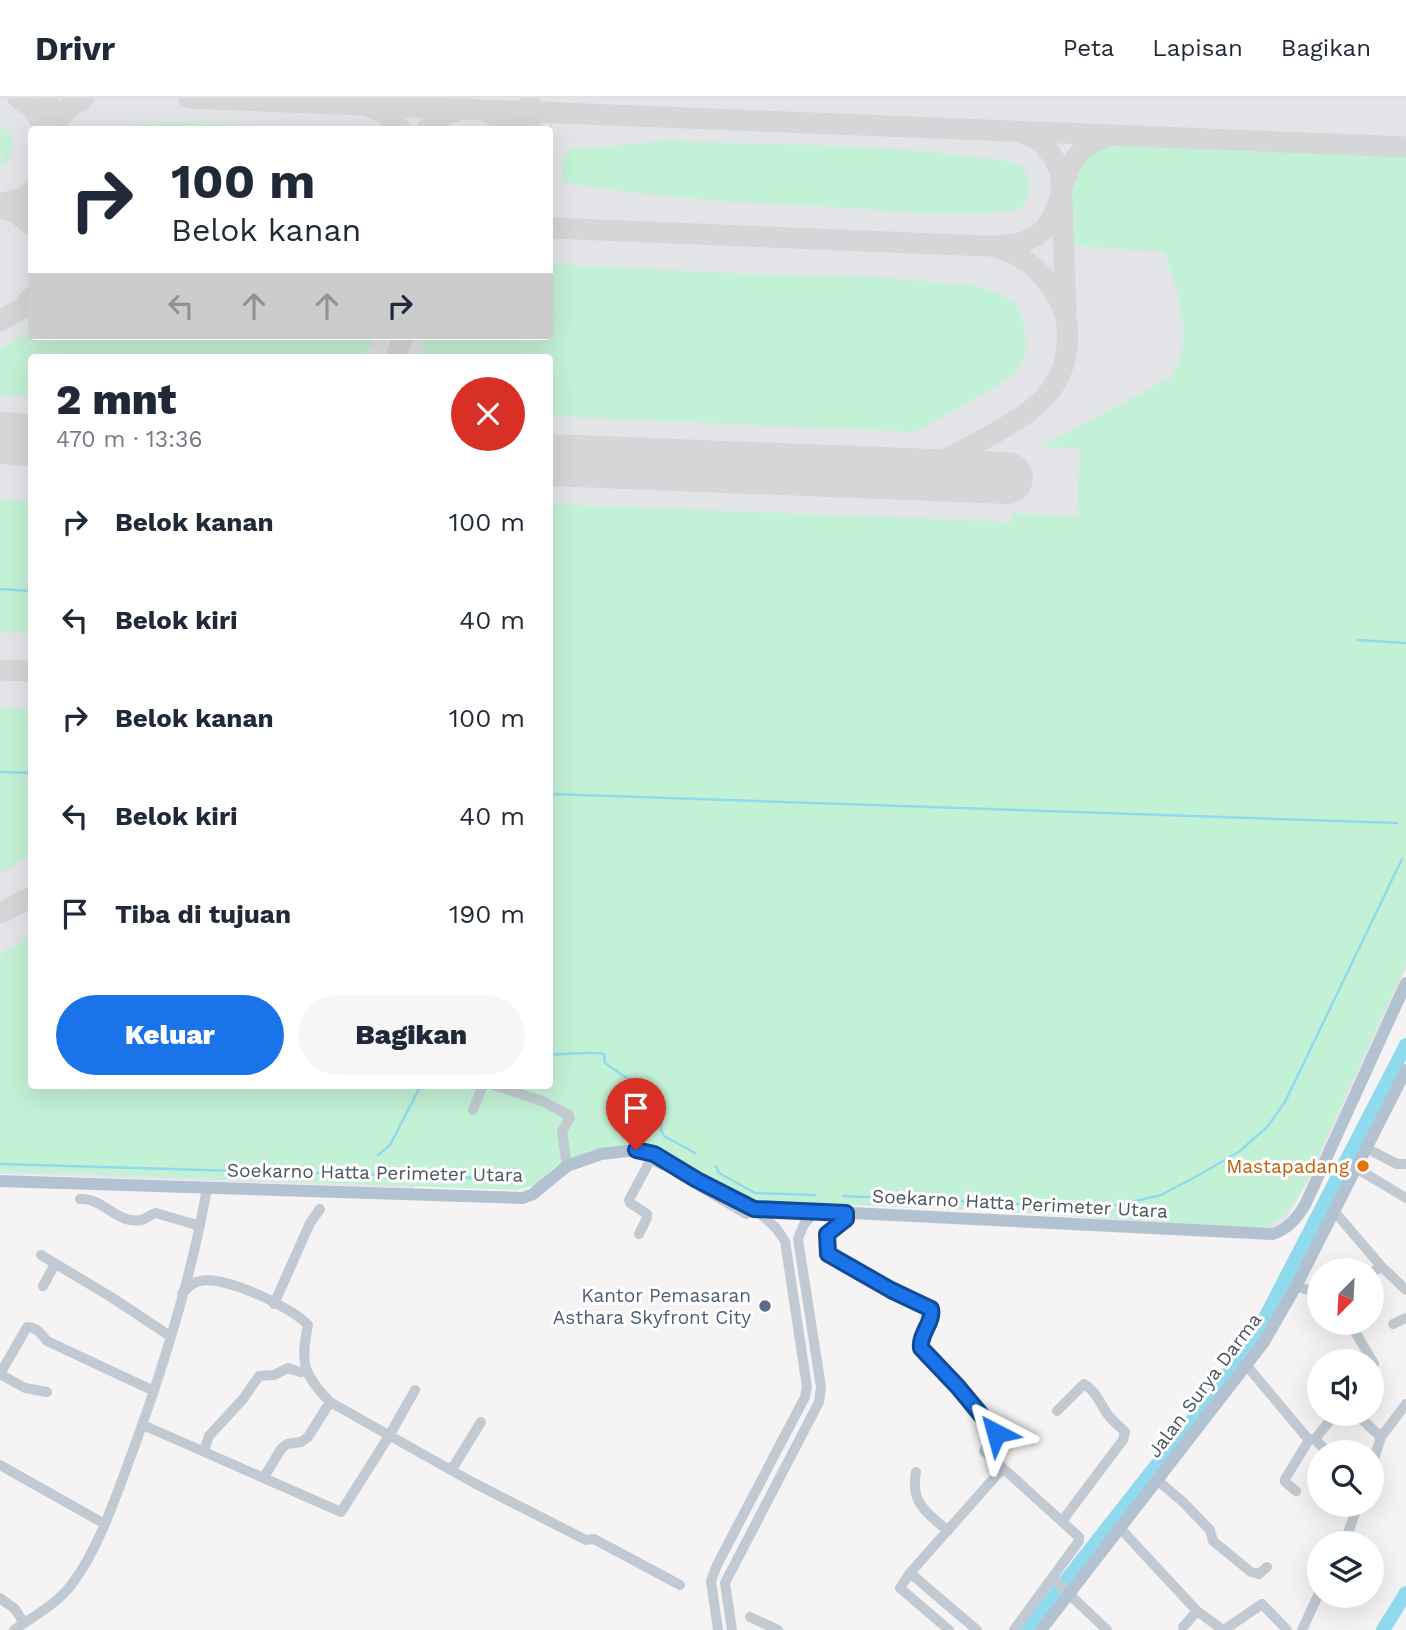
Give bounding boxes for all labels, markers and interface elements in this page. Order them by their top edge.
text: Drivr [35,29,115,68]
text: Peta [1063,34,1114,62]
text: Lapisan [1152,34,1243,62]
text: Bagikan [1281,34,1371,62]
text: 100 m [171,152,315,210]
icon: right [56,154,147,245]
text: Belok kanan [171,211,361,249]
icon: left [162,287,200,325]
icon: ahead [235,287,273,325]
icon: ahead [308,287,346,325]
icon: right [381,287,419,325]
text: 2 mnt [56,375,176,424]
button: close [451,377,525,451]
text: 470 m · 13:36 [56,426,202,453]
icon: right [56,503,94,541]
text: Belok kanan [115,507,274,537]
text: 100 m [449,507,525,537]
icon: left [56,601,94,639]
text: Belok kiri [115,605,238,635]
text: 40 m [459,605,525,635]
icon: right [56,699,94,737]
text: Belok kanan [115,703,274,733]
text: 100 m [449,703,525,733]
icon: left [56,797,94,835]
text: Belok kiri [115,801,238,831]
text: 40 m [459,801,525,831]
icon: arrive [56,895,94,933]
text: Tiba di tujuan [115,899,291,929]
text: 190 m [449,899,525,929]
button: Keluar [56,995,284,1075]
button: Bagikan [298,995,525,1075]
pin [606,1078,666,1150]
icon: arrive [617,1089,655,1127]
place label: Mastapadang [1226,1155,1350,1178]
street label: Soekarno Hatta Perimeter Utara [227,1158,523,1187]
marker: Mastapadang [1355,1158,1371,1174]
street label: Soekarno Hatta Perimeter Utara [872,1184,1169,1223]
north arrow [1307,1258,1384,1335]
map controls [1307,1258,1384,1608]
place label: Kantor Pemasaran Asthara Skyfront City [553,1284,751,1329]
marker: Kantor Pemasaran Asthara Skyfront City [757,1298,773,1314]
street label: Jalan Surya Darma [1143,1308,1266,1462]
button: sound [1307,1349,1384,1426]
position arrow [959,1396,1033,1470]
button: search [1307,1440,1384,1517]
button: layers [1307,1531,1384,1608]

